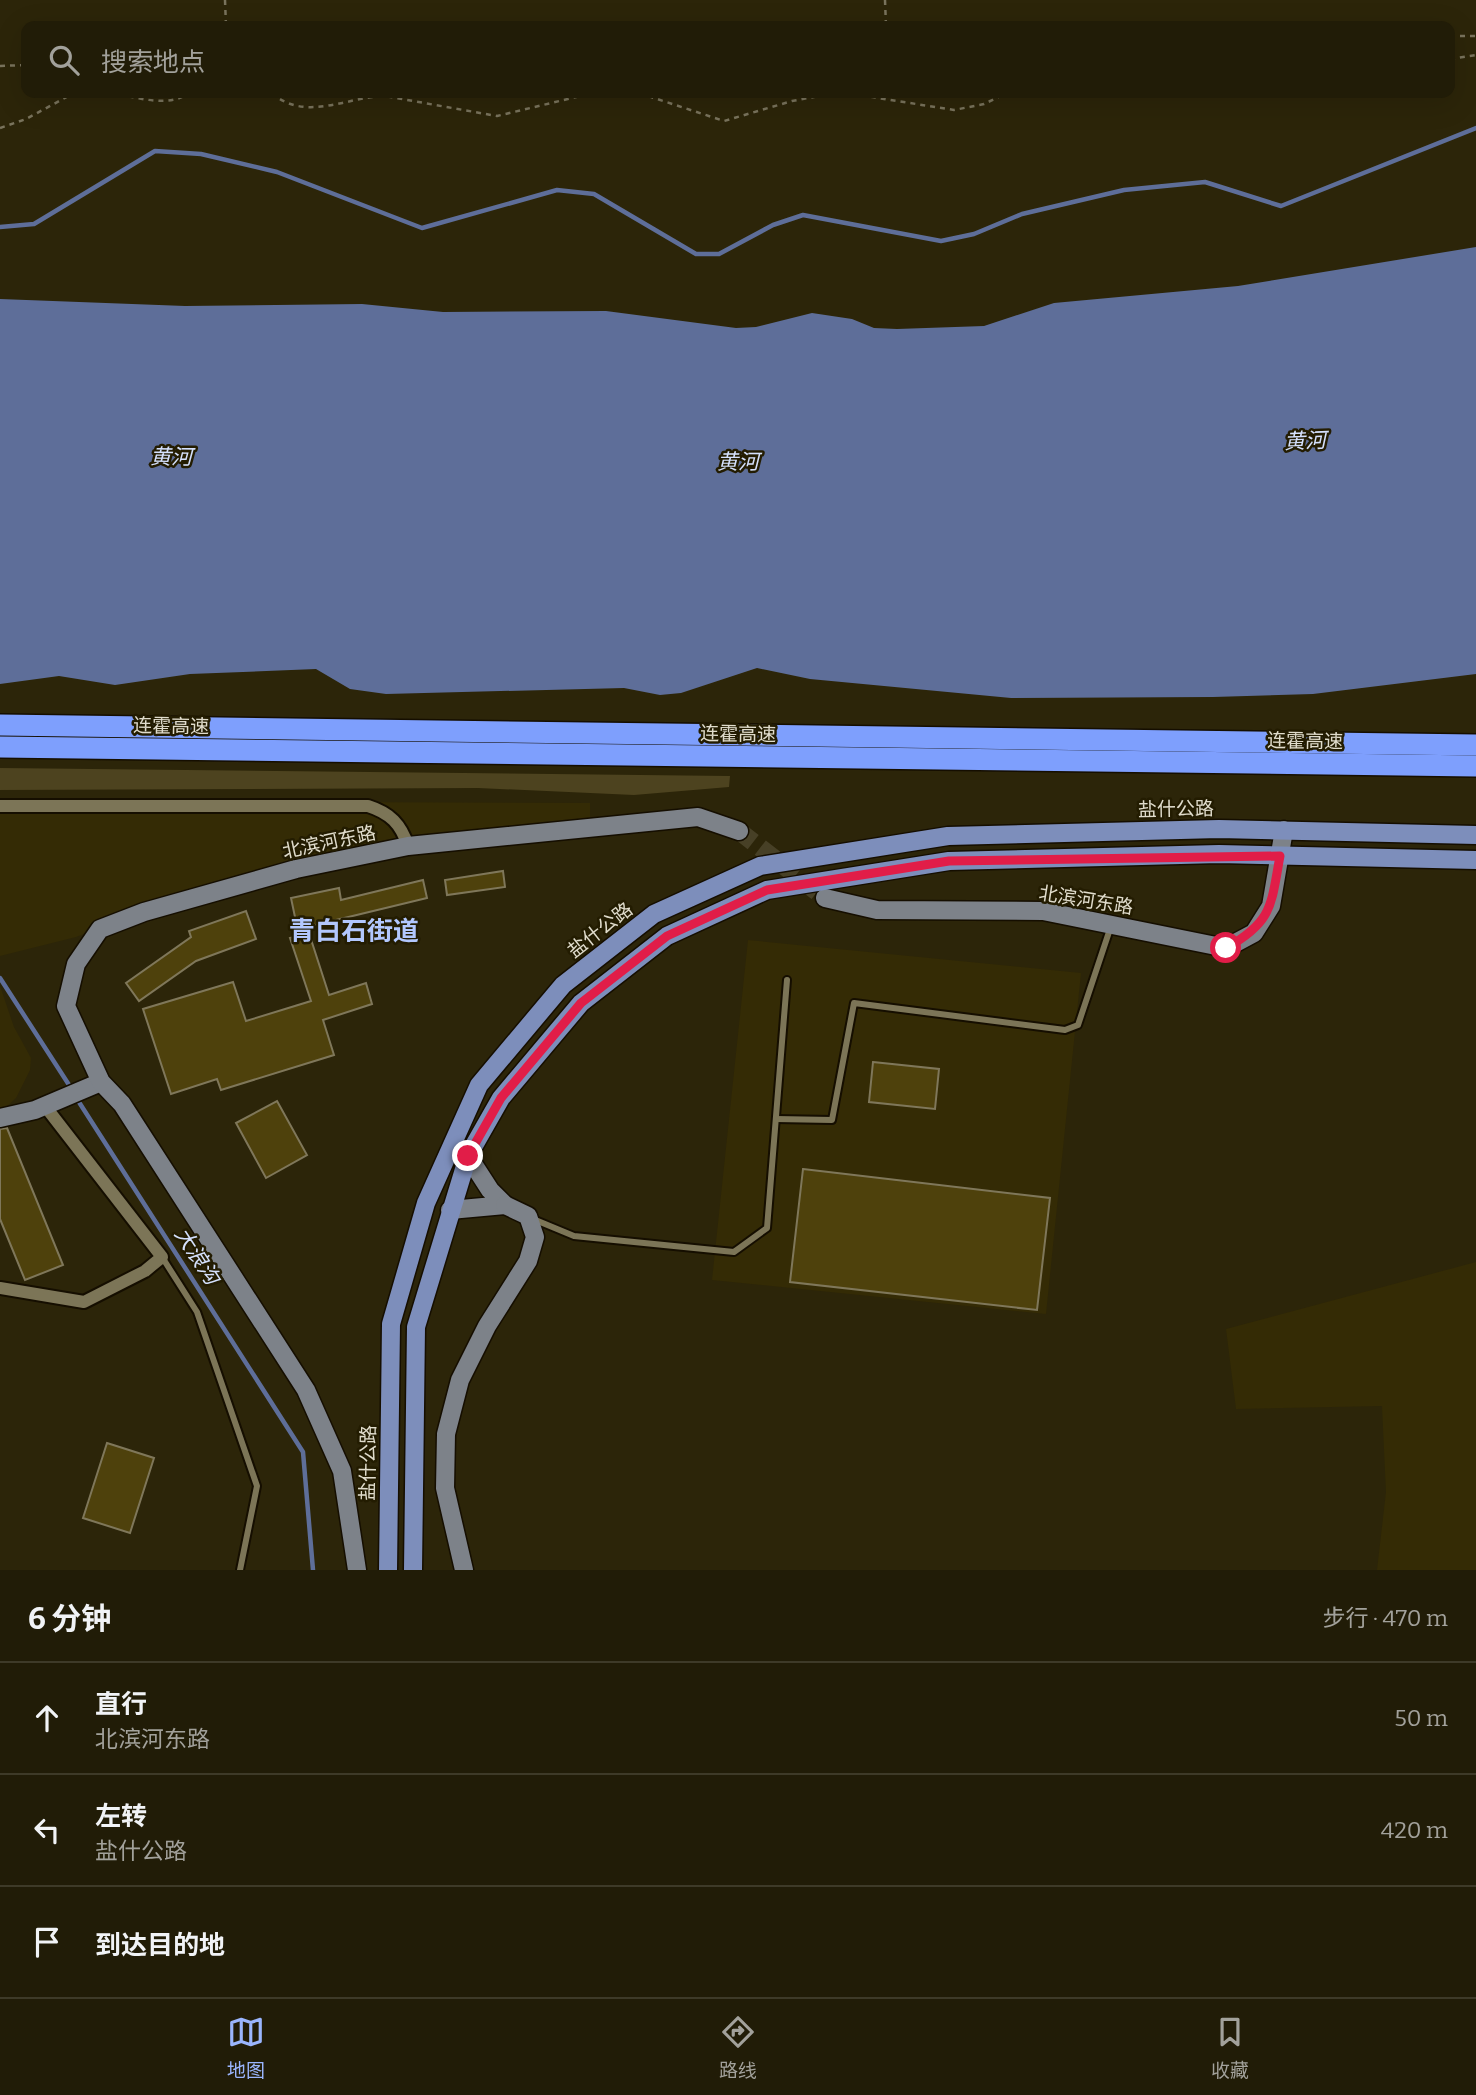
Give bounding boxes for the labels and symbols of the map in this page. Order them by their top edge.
water label: 黄河 [1284,427,1330,455]
water label: 黄河 [150,444,196,470]
water label: 黄河 [717,449,763,475]
street label: 连霍高速 [133,714,209,738]
street label: 连霍高速 [700,722,776,746]
street label: 连霍高速 [1267,729,1343,753]
street label: 盐什公路 [1138,797,1214,821]
street label: 北滨河东路 [280,821,378,863]
street label: 北滨河东路 [1037,881,1135,919]
street label: 盐什公路 [563,898,637,962]
district label: 青白石街道 [289,916,419,947]
route start [1210,932,1241,963]
route end [452,1140,483,1171]
water label: 大浪沟 [169,1223,226,1291]
street label: 盐什公路 [356,1425,380,1501]

